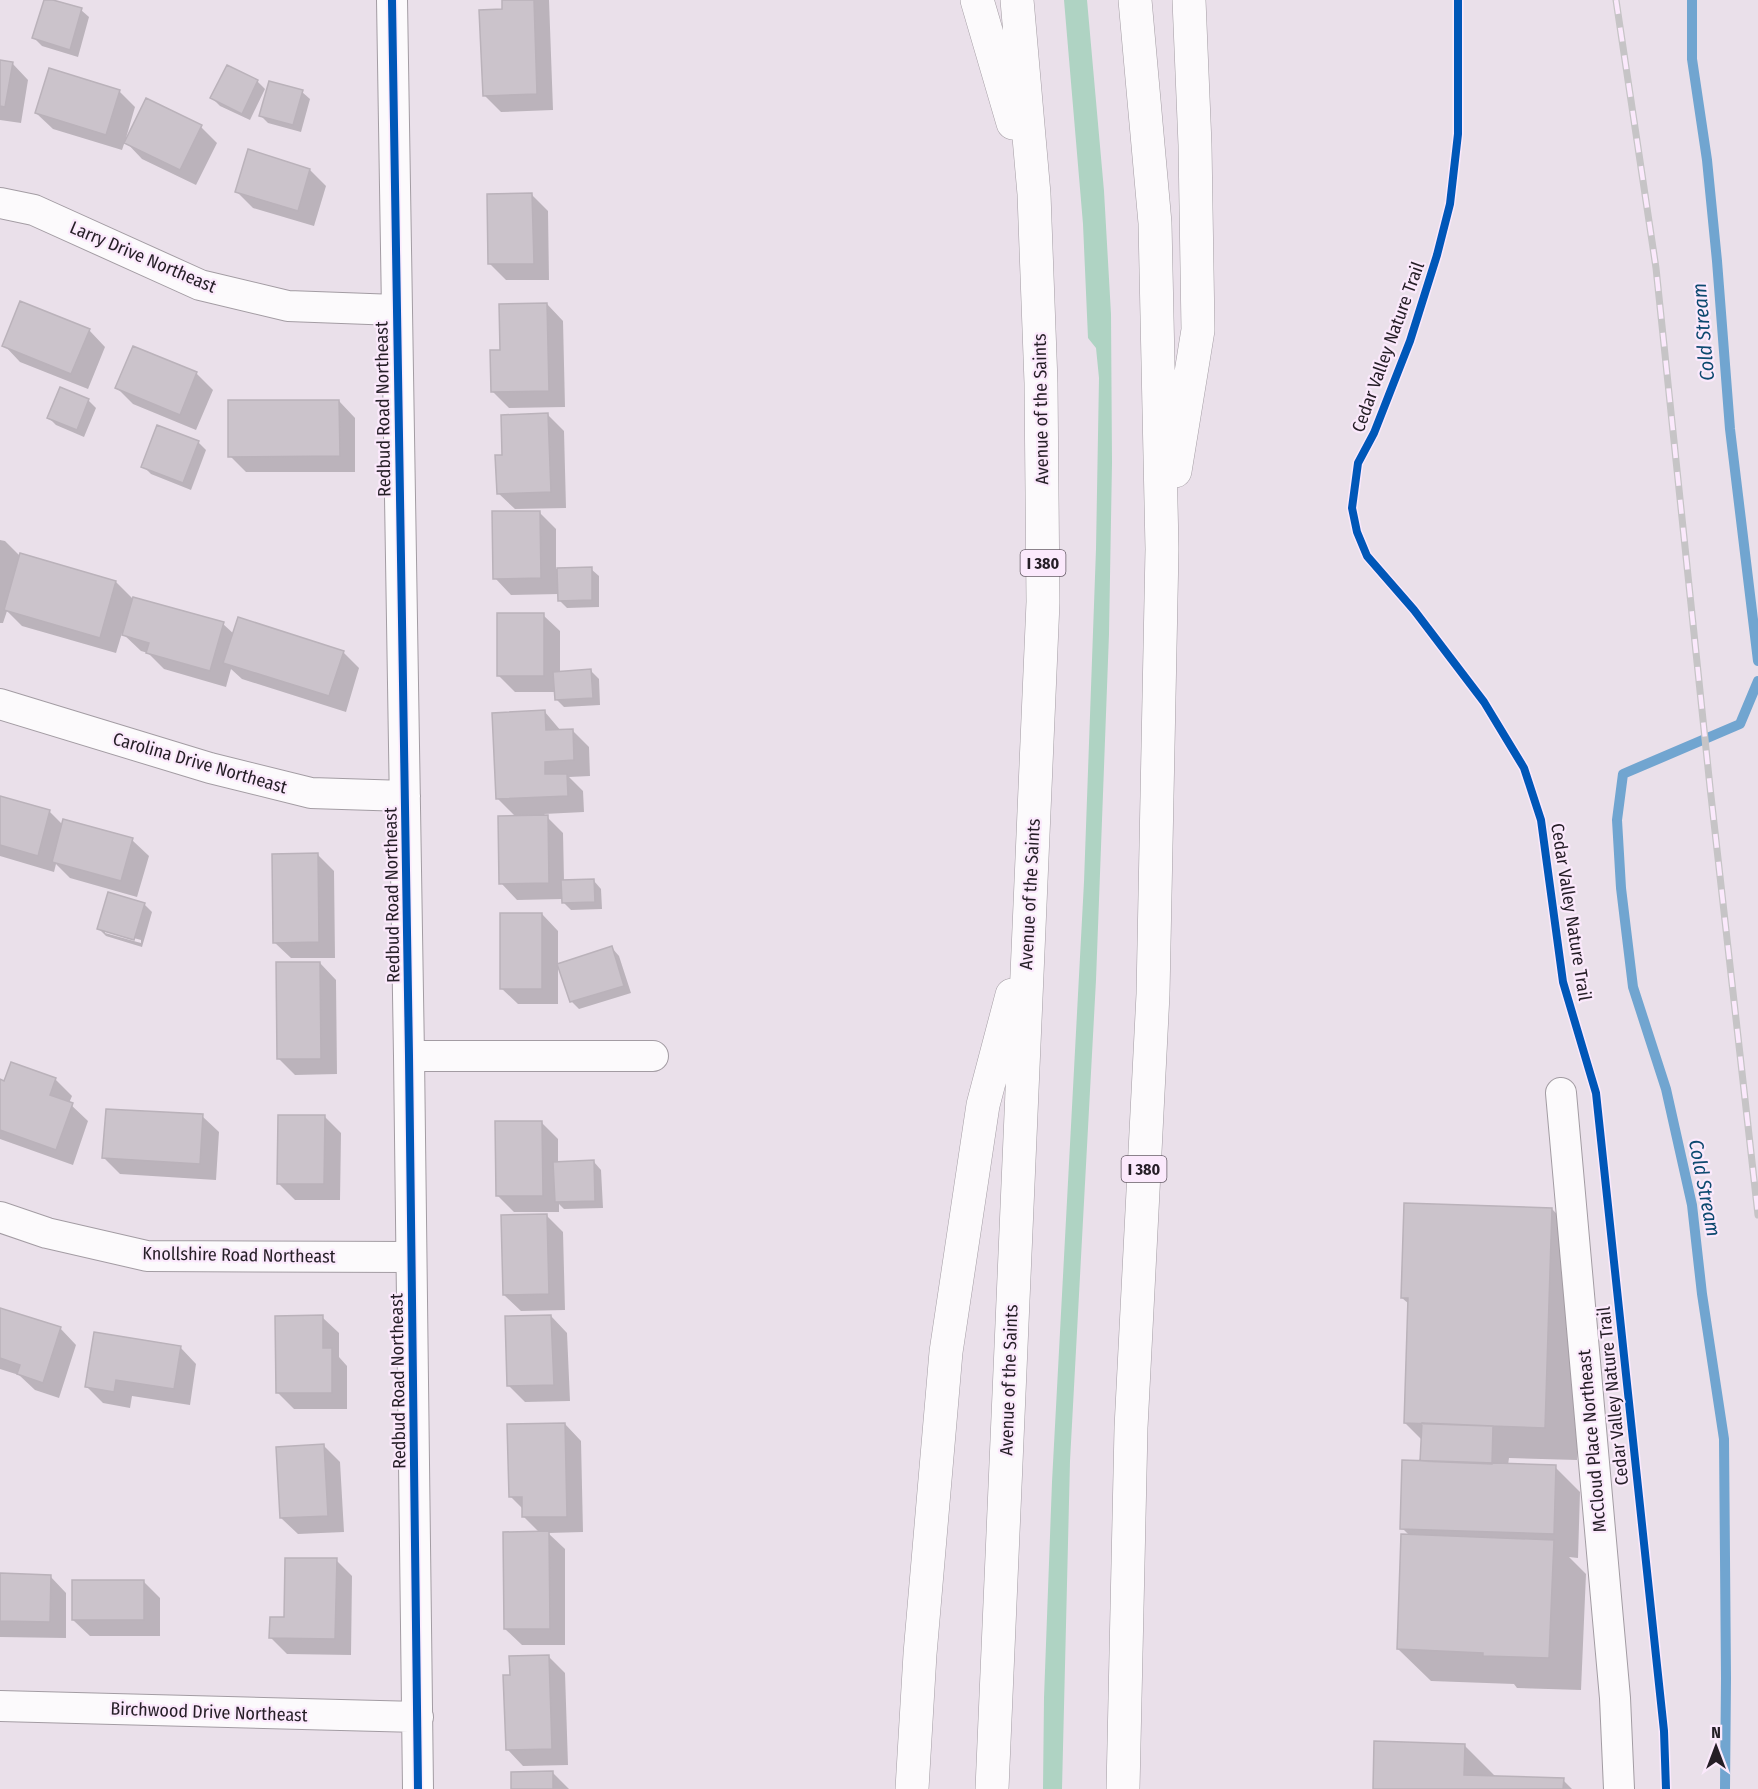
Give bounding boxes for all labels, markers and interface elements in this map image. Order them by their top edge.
street label: Larry Drive Northeast [66,216,220,298]
street label: Cedar Valley Nature Trail [1347,259,1429,435]
water label: Cold Stream [1687,282,1719,382]
street label: Redbud Road Northeast [370,321,396,497]
street label: Avenue of the Saints [1029,333,1053,485]
road number: I 380 [1020,550,1066,576]
street label: Carolina Drive Northeast [110,728,290,798]
street label: Redbud Road Northeast [379,807,405,983]
street label: Avenue of the Saints [1015,818,1045,970]
street label: Cedar Valley Nature Trail [1546,821,1596,1003]
water label: Cold Stream [1684,1137,1726,1239]
road number: I 380 [1122,1156,1166,1182]
street label: Knollshire Road Northeast [142,1242,336,1268]
street label: Redbud Road Northeast [385,1293,411,1469]
street label: Avenue of the Saints [995,1304,1023,1456]
street label: Cedar Valley Nature Trail [1593,1305,1633,1487]
street label: McCloud Place Northeast [1573,1349,1611,1533]
street label: Birchwood Drive Northeast [110,1698,308,1726]
north arrow [1686,1717,1746,1777]
text: N [1711,1723,1721,1742]

